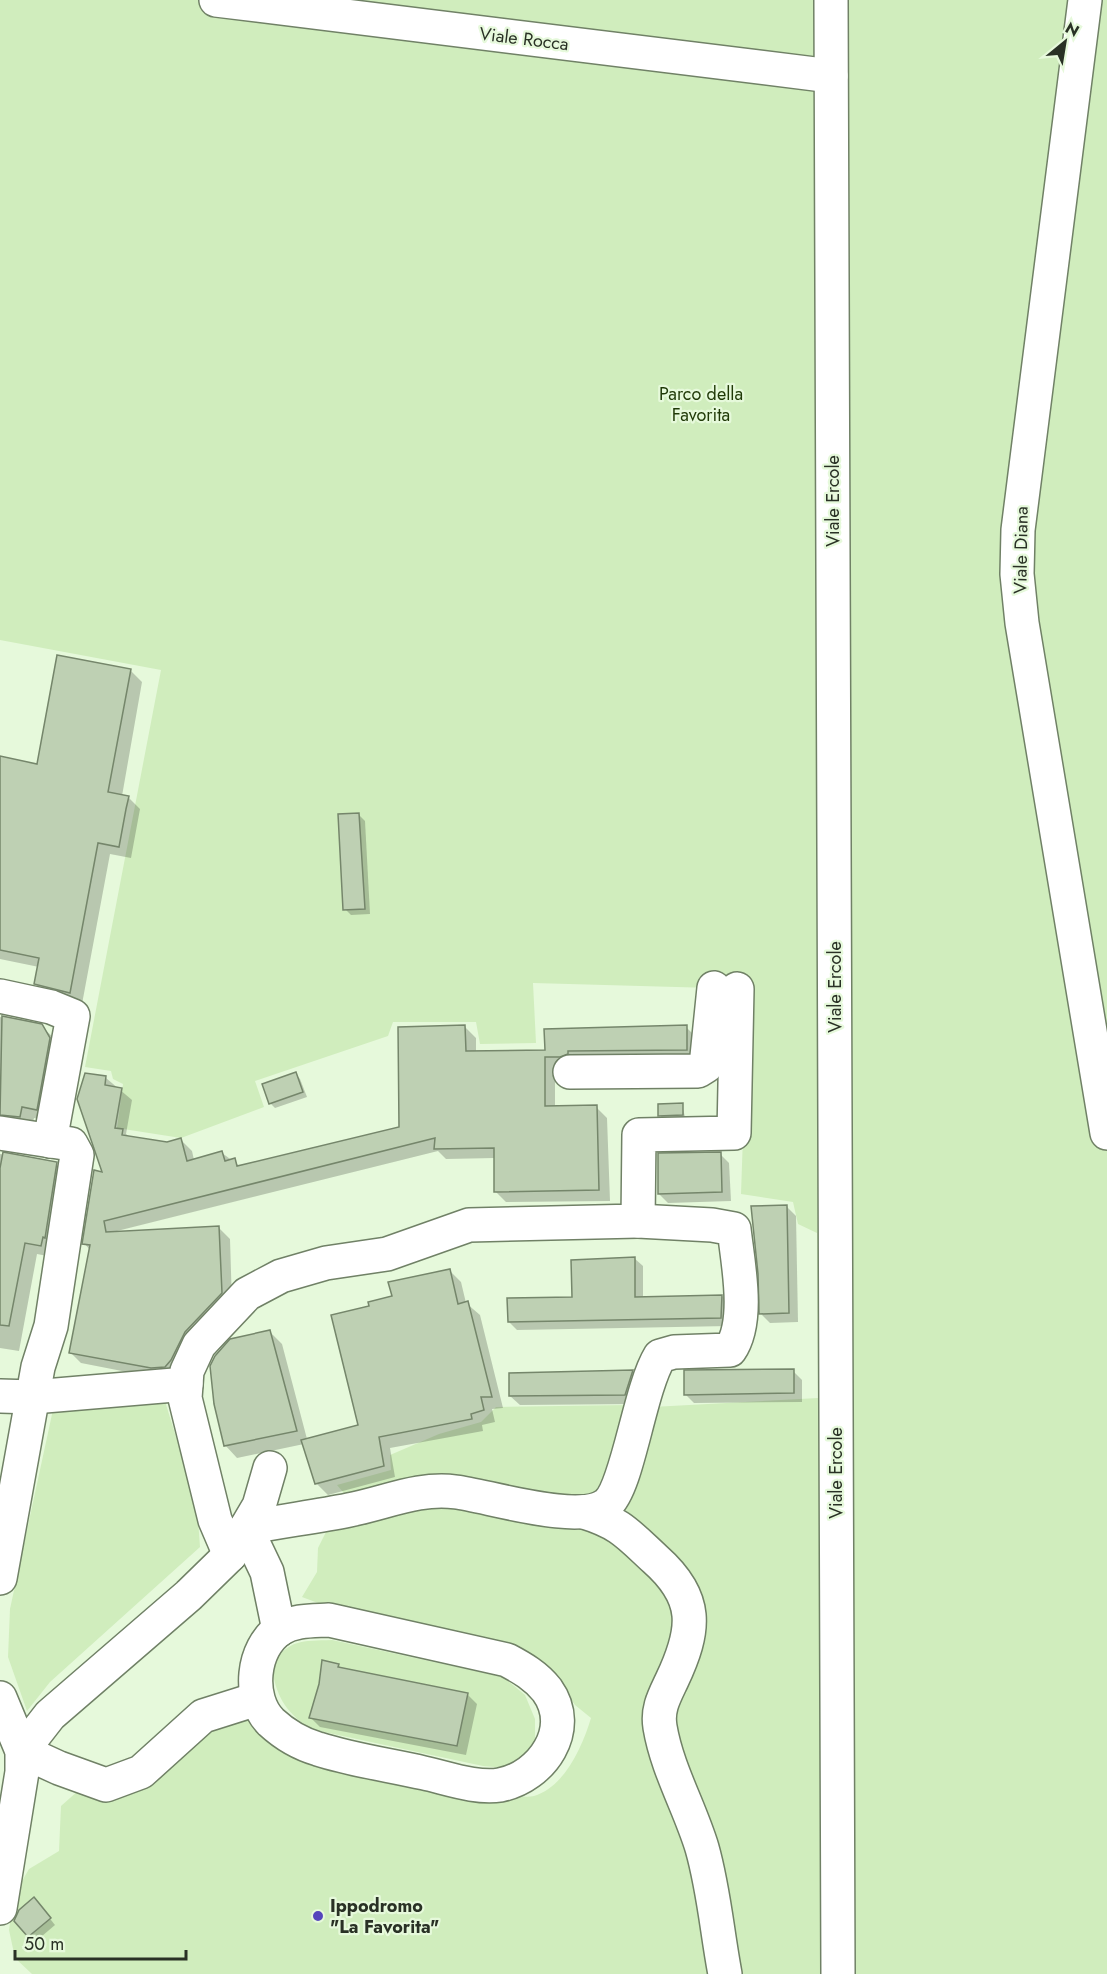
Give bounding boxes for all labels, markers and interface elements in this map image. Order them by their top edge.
north arrow [1035,12,1095,72]
text: N [1061,16,1084,43]
street label: Viale Rocca [478,21,570,57]
park label: Parco della Favorita [659,381,743,428]
street label: Viale Ercole [820,455,846,547]
street label: Viale Diana [1007,506,1035,594]
street label: Viale Ercole [822,941,848,1033]
street label: Viale Ercole [823,1427,849,1519]
place label: Ippodromo "La Favorita" [330,1893,439,1940]
marker: Ippodromo "La Favorita" [311,1909,325,1923]
scale bar [15,1923,186,1961]
text: 50 m [24,1931,64,1957]

